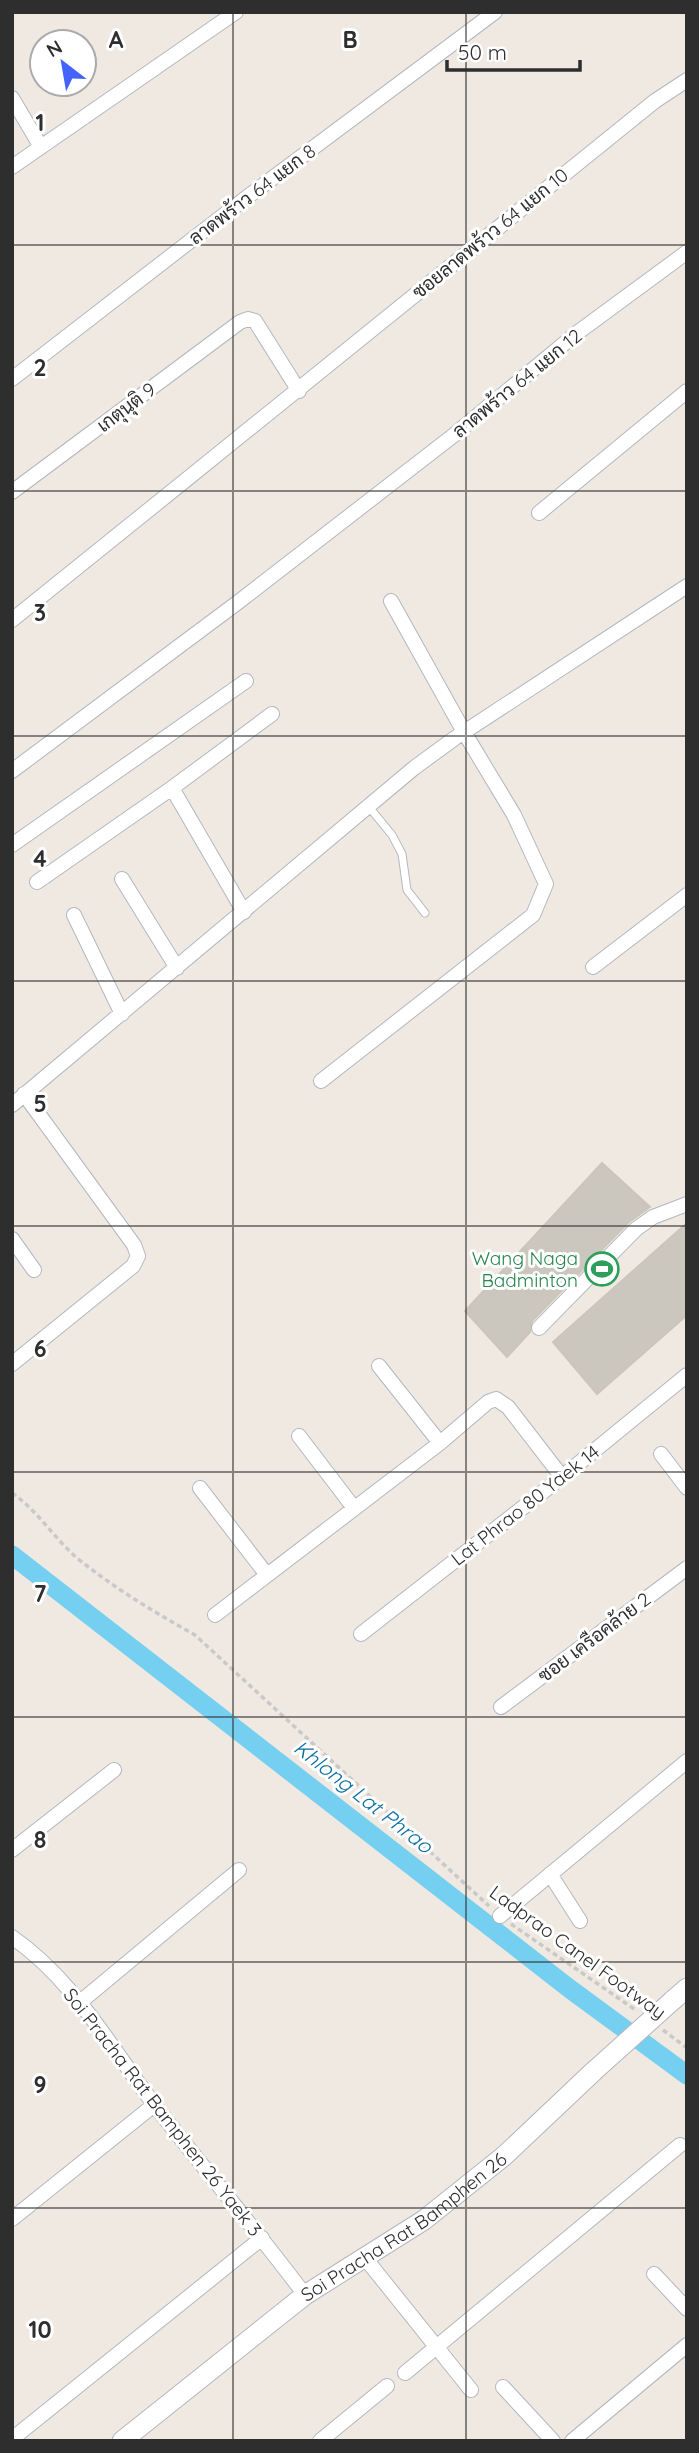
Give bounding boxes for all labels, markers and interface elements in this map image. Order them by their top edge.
text: A [109,25,124,54]
text: B [342,25,358,54]
north arrow [28,28,98,98]
scale bar [447,28,580,72]
text: N [42,35,66,62]
text: 50 m [458,39,507,65]
text: 1 [36,108,44,137]
street label: ลาดพร้าว 64 แยก 8 [184,139,320,249]
street label: ซอยลาดพร้าว 64 แยก 10 [407,163,573,303]
street label: ลาดพร้าว 64 แยก 12 [447,323,587,443]
text: 2 [33,353,47,382]
street label: เกตุนุติ 9 [92,377,161,438]
text: 3 [34,598,46,627]
text: 4 [33,844,47,873]
text: 5 [33,1089,47,1118]
place label: Wang Naga Badminton [472,1246,578,1292]
sports icon: Wang Naga Badminton [583,1250,621,1288]
text: 6 [34,1334,46,1363]
street label: Lat Phrao 80 Yaek 14 [446,1440,604,1570]
text: 7 [34,1579,47,1608]
street label: ซอย เครือคล้าย 2 [533,1587,655,1687]
water label: Khlong Lat Phrao [289,1734,439,1859]
text: 8 [34,1825,46,1854]
street label: Ladprao Canel Footway [485,1880,671,2024]
street label: Soi Pracha Rat Bamphen 26 Yaek 3 [59,1983,267,2241]
text: 9 [33,2070,47,2099]
street label: Soi Pracha Rat Bamphen 26 [296,2147,511,2307]
text: 10 [28,2315,52,2344]

